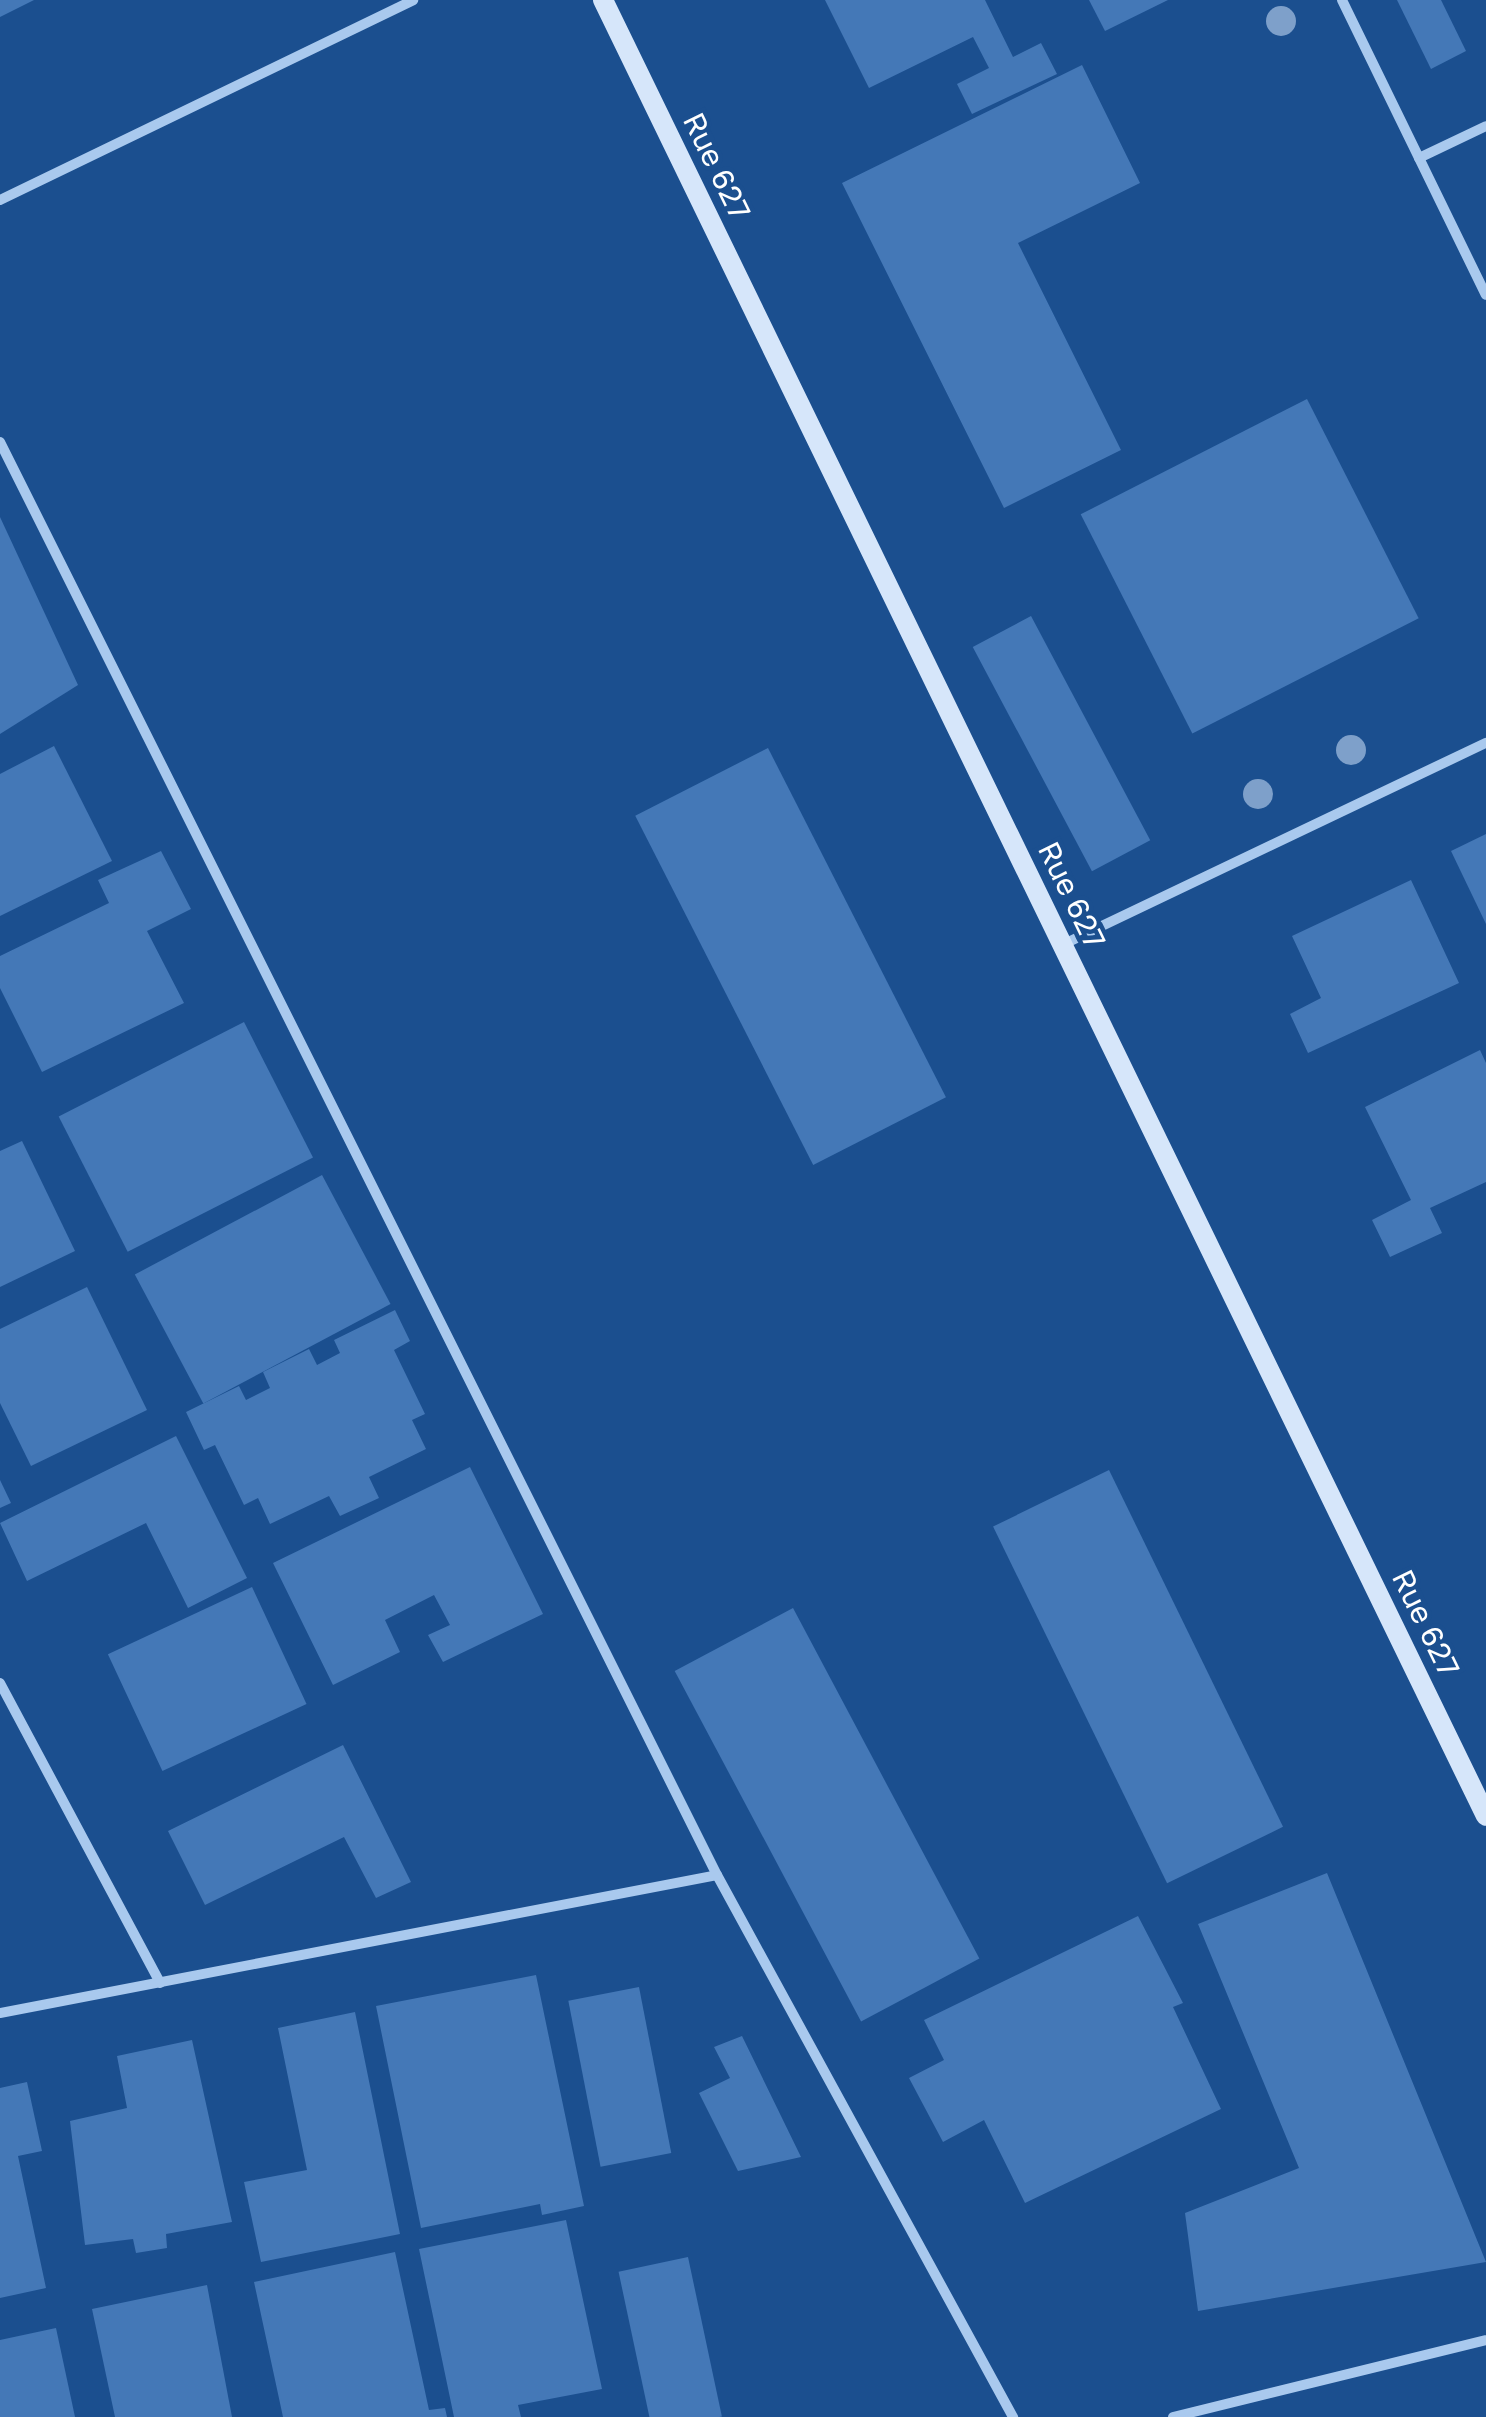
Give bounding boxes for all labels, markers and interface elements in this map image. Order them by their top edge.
street label: Rue 627 [676,107,758,225]
street label: Rue 627 [1031,836,1113,954]
street label: Rue 627 [1385,1564,1467,1682]

